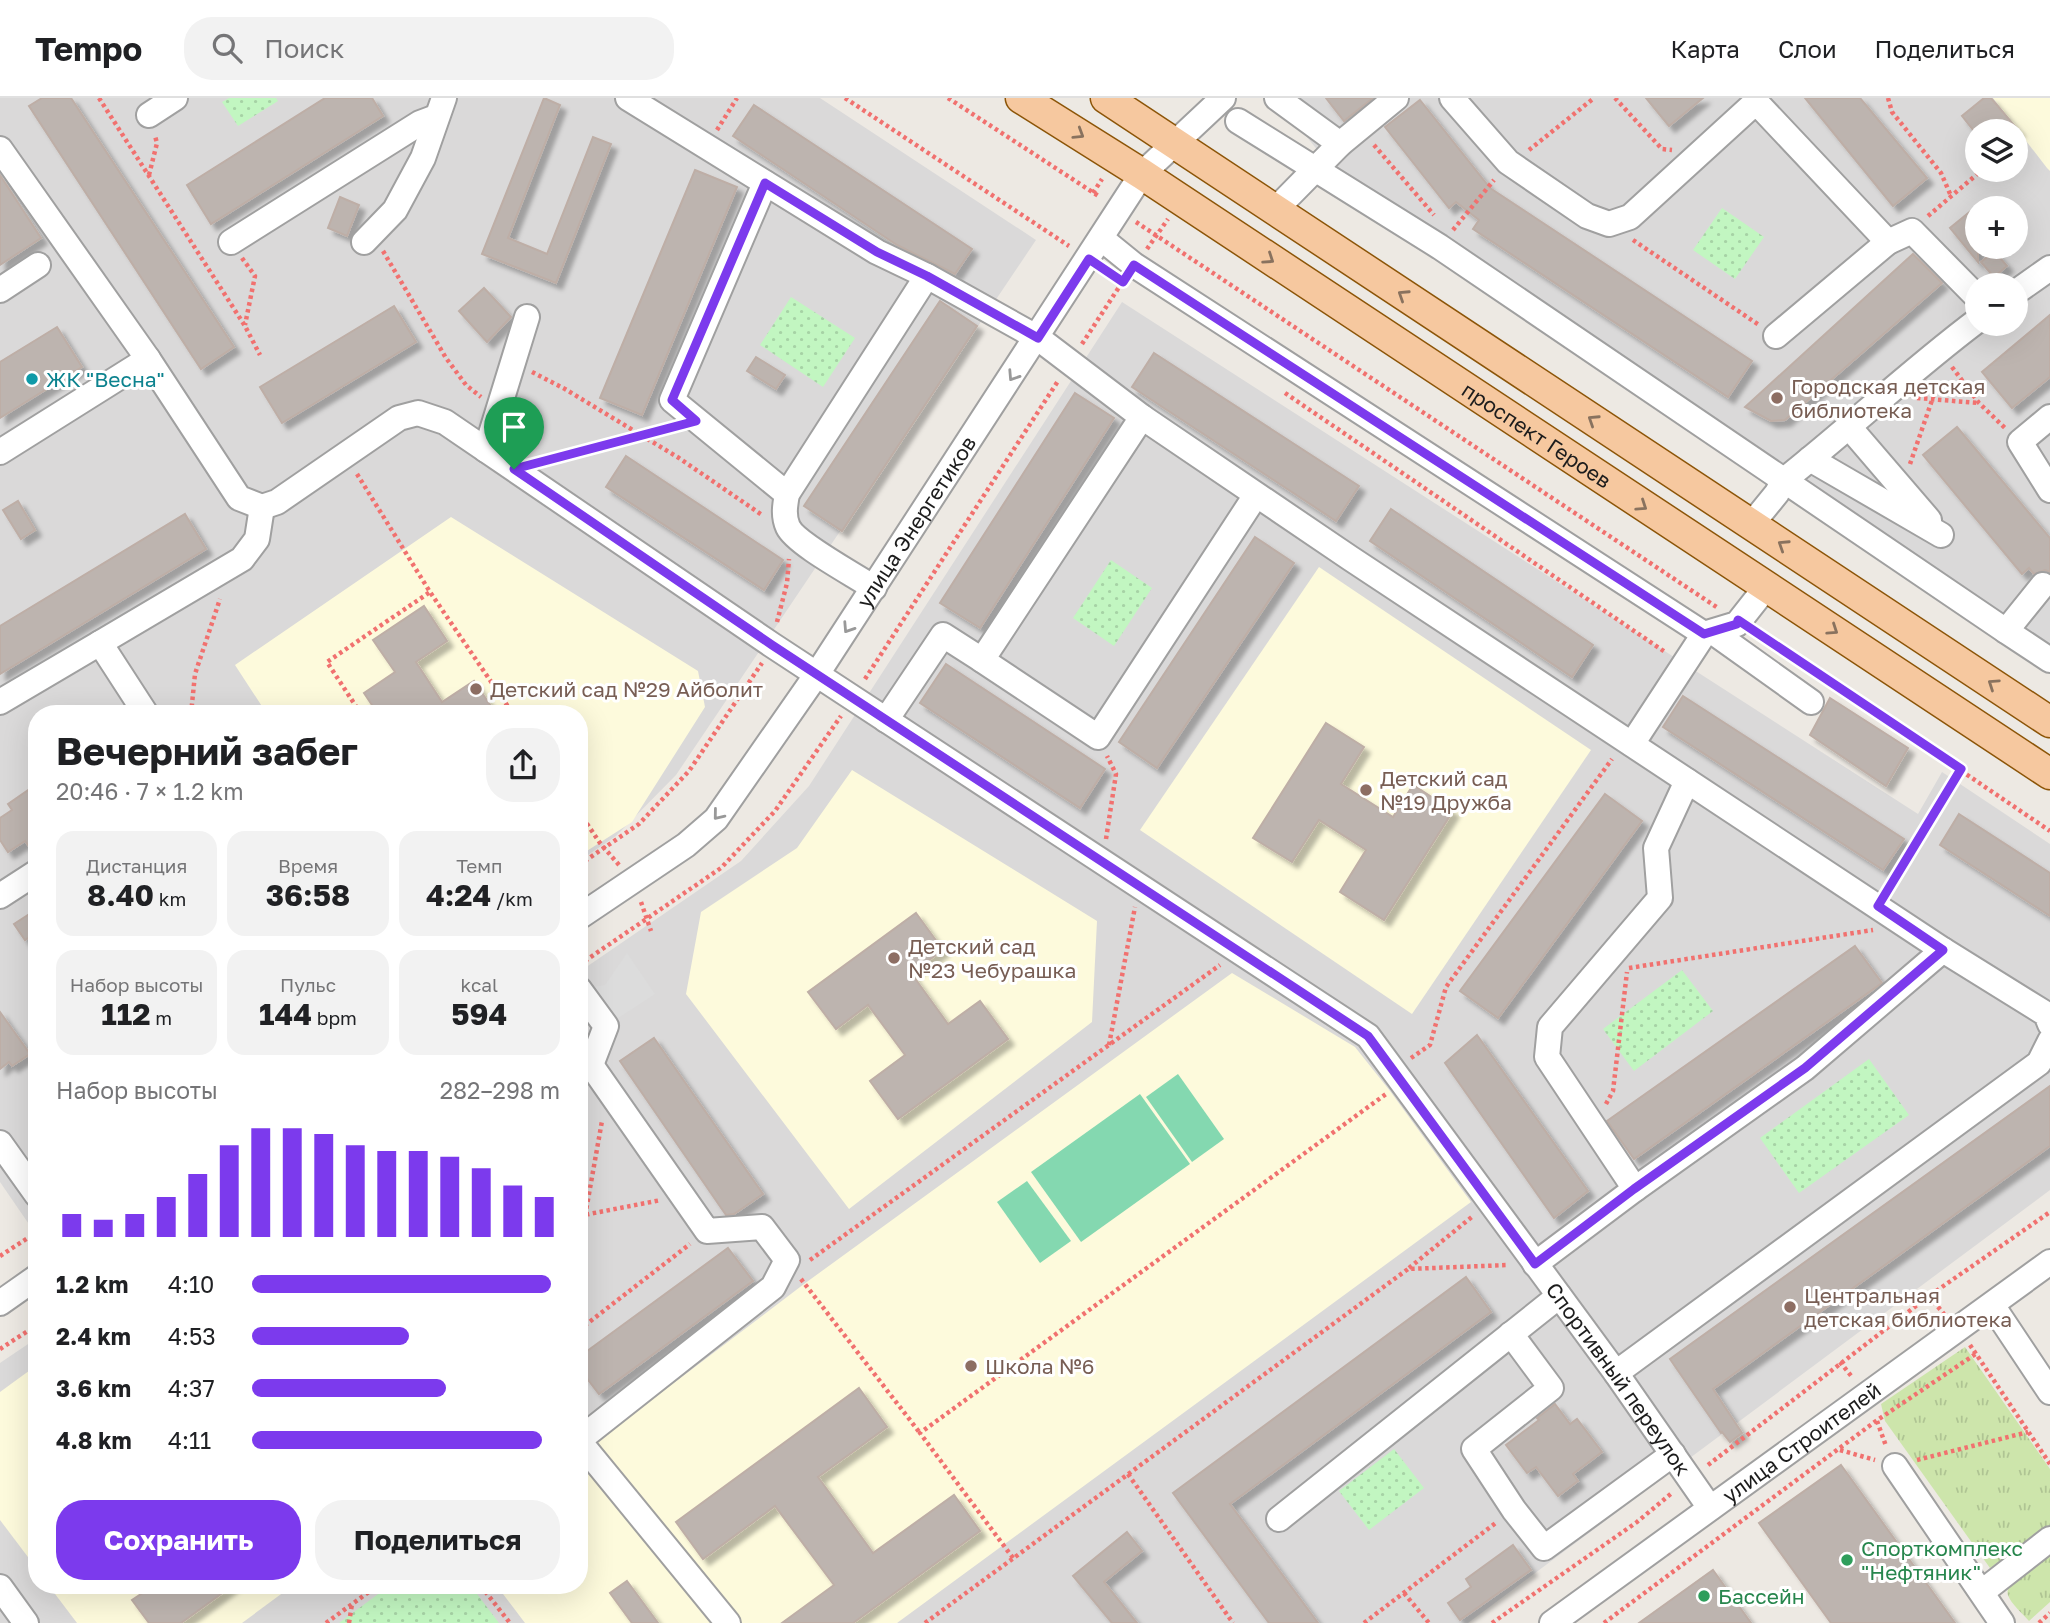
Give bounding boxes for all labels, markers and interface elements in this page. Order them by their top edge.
search box [184,17,674,80]
text: Tempo [35,29,142,68]
icon: search [208,29,246,67]
text: Поиск [264,33,344,64]
text: Карта [1670,34,1740,63]
text: Слои [1778,34,1837,63]
text: Поделиться [1875,34,2015,63]
map controls [1965,119,2028,336]
button: layers [1965,119,2028,182]
one-way arrow [1071,126,1084,139]
button: + [1965,196,2028,259]
one-way arrow [1261,250,1274,263]
button: − [1965,273,2028,336]
one-way arrow [1398,291,1411,303]
place label: ЖК "Весна" [46,366,165,392]
one-way arrow [1008,368,1021,381]
marker: ЖК "Весна" [24,371,40,387]
place label: Городская детская библиотека [1791,373,1985,423]
street label: проспект Героев [1457,376,1616,493]
marker: Городская детская библиотека [1769,390,1785,406]
pin [484,397,544,469]
icon: arrive [495,408,533,446]
one-way arrow [1588,416,1601,429]
street label: улица Энергетиков [851,431,981,613]
one-way arrow [1635,498,1648,511]
one-way arrow [1778,540,1791,553]
one-way arrow [843,620,856,633]
one-way arrow [1825,622,1838,634]
place label: Детский сад №29 Айболит [490,676,763,702]
one-way arrow [1988,680,2001,692]
marker: Детский сад №29 Айболит [468,681,484,697]
text: Вечерний забег [56,728,358,773]
button: share [486,728,560,802]
place label: Детский сад №19 Дружба [1380,765,1512,815]
text: 20:46 · 7 × 1.2 km [56,777,244,805]
marker: Детский сад №19 Дружба [1358,782,1374,798]
one-way arrow [714,807,727,819]
text: Дистанция [86,854,187,877]
text: Время [278,854,338,877]
text: Темп [456,854,502,877]
text: 8.40 [87,877,154,913]
text: 36:58 [266,877,350,913]
text: 4:24 [426,877,491,913]
text: km [154,887,186,910]
text: /km [491,887,533,910]
place label: Детский сад №23 Чебурашка [908,933,1076,983]
marker: Детский сад №23 Чебурашка [886,950,902,966]
text: Набор высоты [70,973,204,996]
text: Пульс [280,973,336,996]
text: kcal [461,973,498,996]
text: 112 [101,996,150,1032]
text: 144 [259,996,312,1032]
text: 594 [451,996,507,1032]
text: m [150,1006,172,1029]
text: bpm [312,1006,357,1029]
text: Набор высоты [56,1076,218,1104]
text: 282–298 m [440,1076,560,1104]
text: 1.2 km [56,1270,128,1298]
text: 4:10 [168,1270,214,1298]
street label: Спортивный переулок [1541,1277,1696,1480]
place label: Центральная детская библиотека [1804,1282,2012,1332]
marker: Центральная детская библиотека [1782,1299,1798,1315]
text: 2.4 km [56,1322,131,1350]
text: 4:53 [168,1322,216,1350]
place label: Школа №6 [985,1353,1095,1379]
marker: Школа №6 [963,1358,979,1374]
text: 3.6 km [56,1374,131,1402]
text: 4:37 [168,1374,215,1402]
street label: улица Строителей [1717,1376,1886,1508]
text: 4.8 km [56,1426,132,1454]
text: 4:11 [168,1426,211,1454]
button: Сохранить [56,1500,301,1580]
button: Поделиться [315,1500,560,1580]
place label: Спорткомплекс "Нефтяник" [1861,1535,2023,1585]
marker: Спорткомплекс "Нефтяник" [1839,1552,1855,1568]
place label: Бассейн [1718,1583,1805,1609]
marker: Бассейн [1696,1588,1712,1604]

